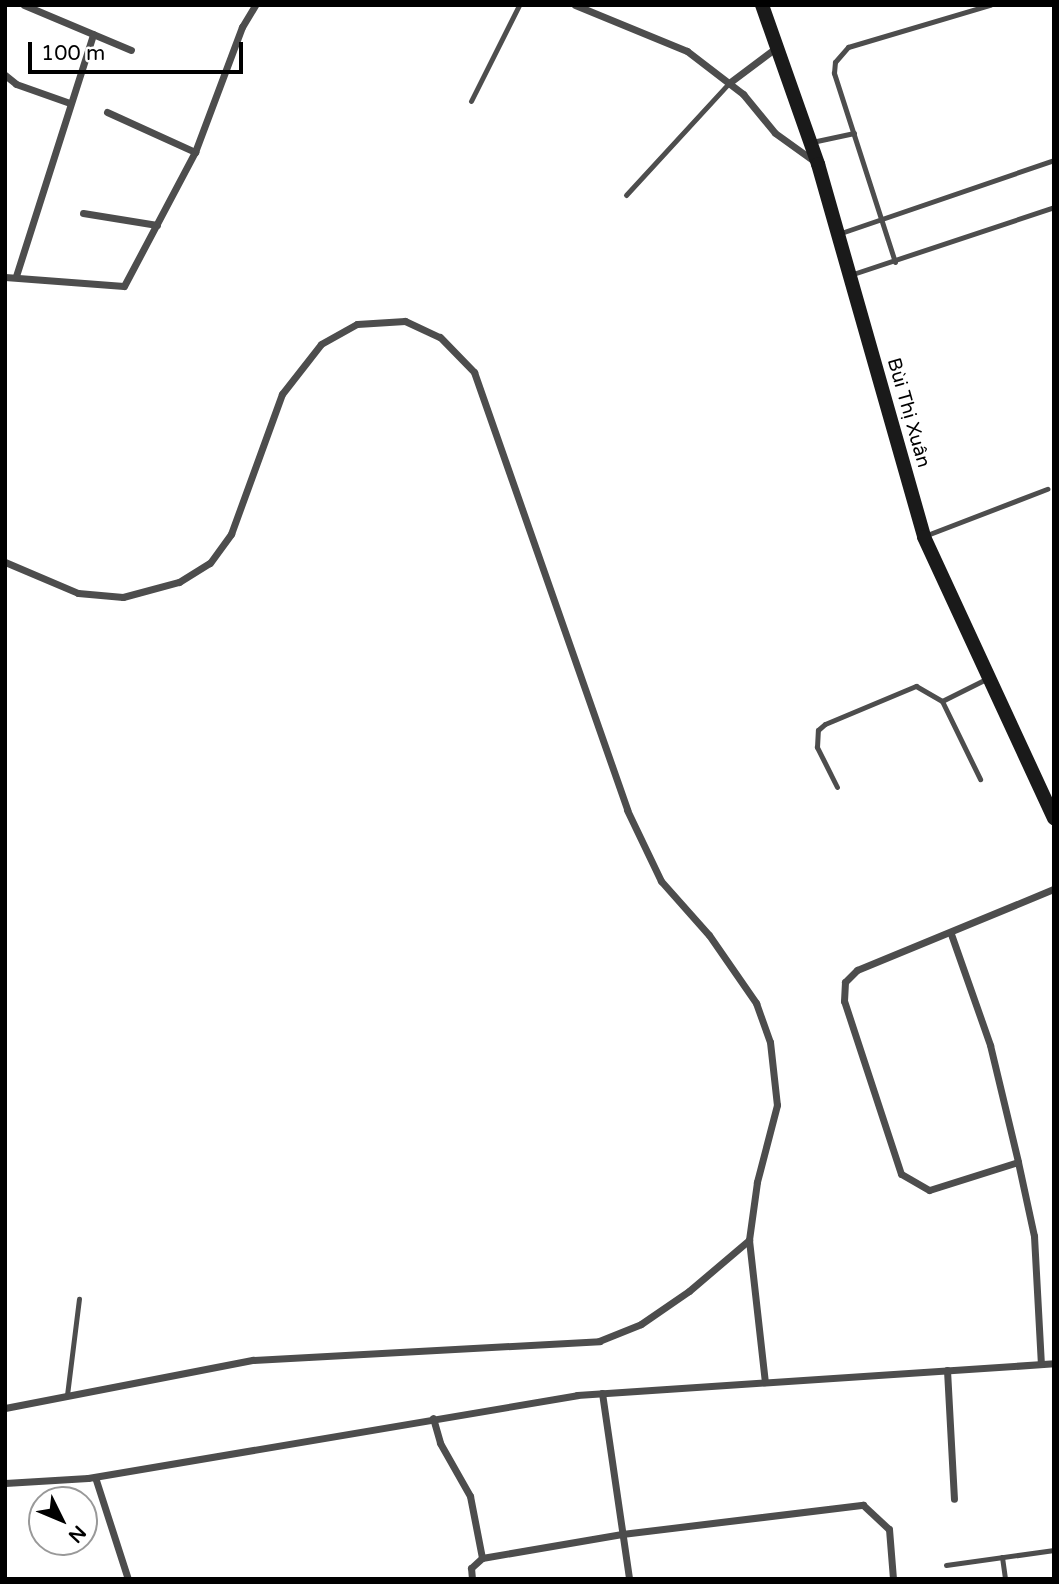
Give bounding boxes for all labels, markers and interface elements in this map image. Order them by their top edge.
scale bar [32,28,247,72]
text: 100 m [41,41,105,66]
street label: Bùi Thị Xuân [881,356,935,470]
north arrow [28,1486,98,1556]
text: N [64,1521,90,1547]

